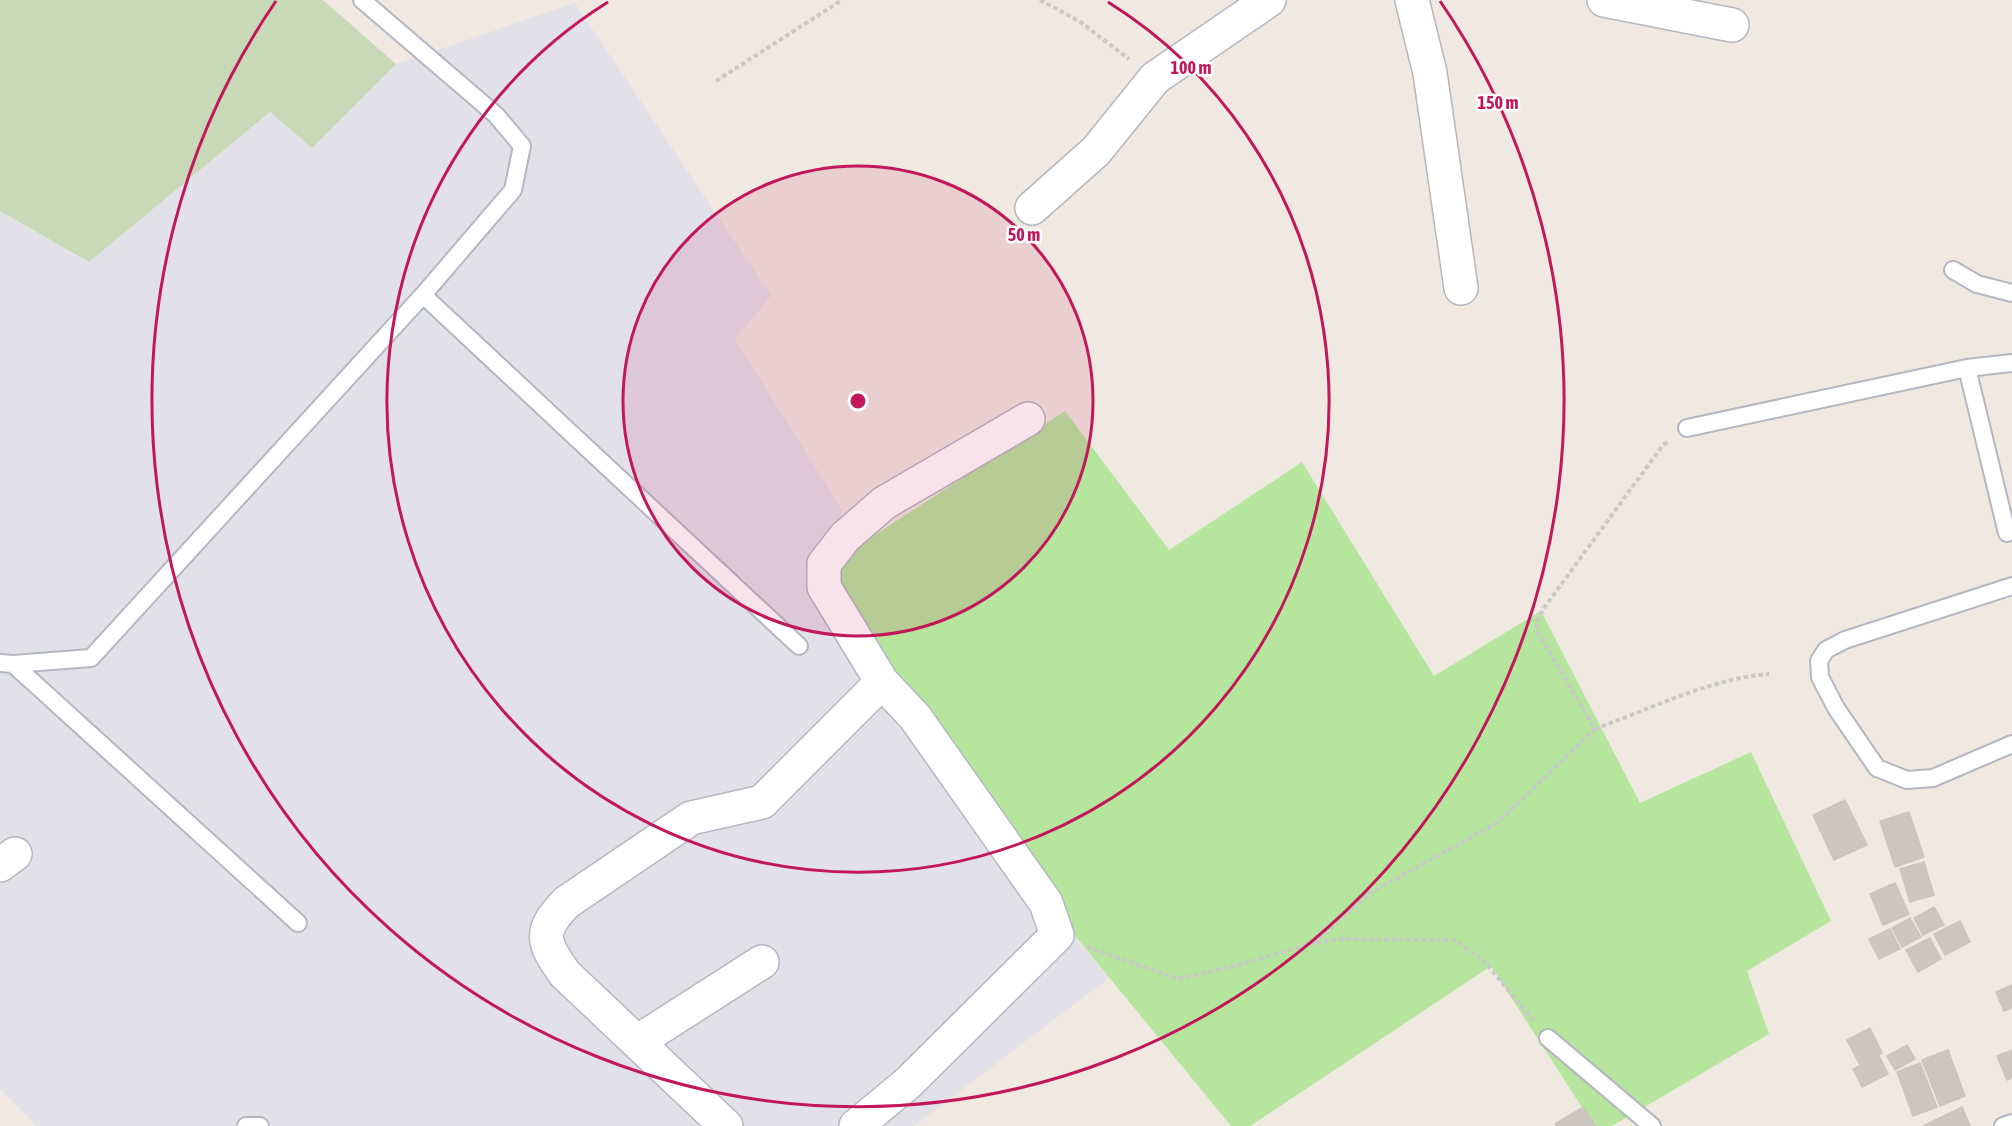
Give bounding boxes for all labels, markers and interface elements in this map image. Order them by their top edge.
text: 100 m [1171,57,1211,78]
text: 150 m [1478,92,1518,113]
text: 50 m [1008,224,1040,245]
centre of rings [848,391,868,411]

